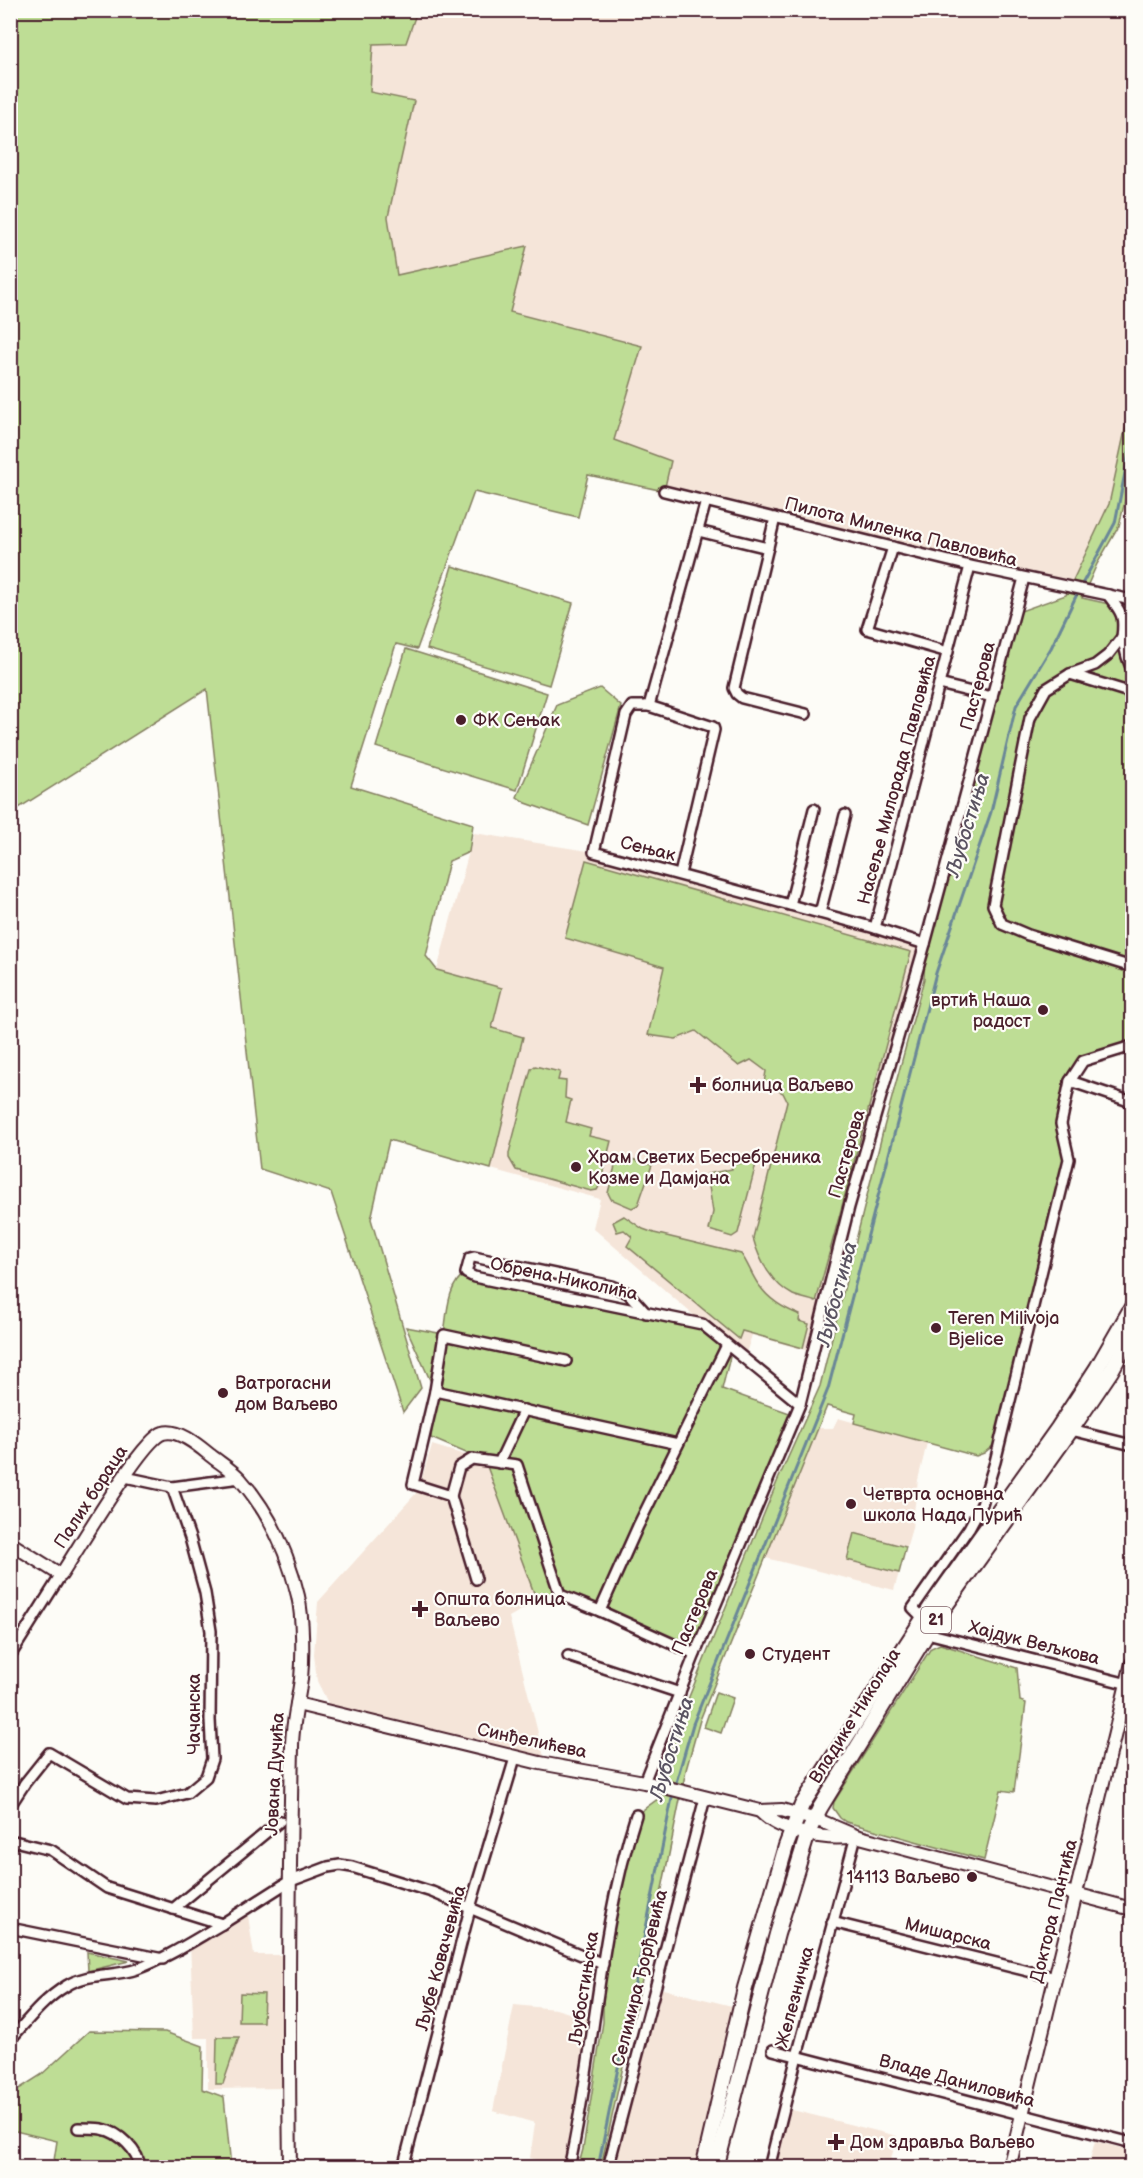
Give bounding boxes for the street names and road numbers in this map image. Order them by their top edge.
street label: Пилота Миленка Павловића [783,493,1020,571]
street label: Пастерова [956,639,1000,733]
street label: Насеље Милорада Павловића [854,653,940,907]
street label: Сењак [618,832,678,866]
street label: Пастерова [824,1107,870,1201]
street label: Обрена Николића [488,1253,640,1305]
street label: Палих бораца [50,1441,132,1552]
street label: Пастерова [668,1566,723,1658]
road number: 21 [921,1607,951,1633]
street label: Хајдук Вељкова [966,1617,1102,1670]
street label: Владике Николаја [805,1644,905,1787]
street label: Чачанска [184,1673,205,1755]
street label: Јована Дучића [261,1711,289,1836]
street label: Синђелићева [475,1719,589,1763]
street label: Доктора Пантића [1026,1837,1082,1985]
street label: Љубе Ковачевића [411,1883,471,2034]
street label: Селимира Ђорђевића [608,1887,672,2069]
street label: Мишарска [903,1913,994,1955]
street label: Љубостињска [565,1929,603,2047]
street label: Железничка [771,1944,819,2050]
street label: Владе Даниловића [877,2050,1038,2112]

